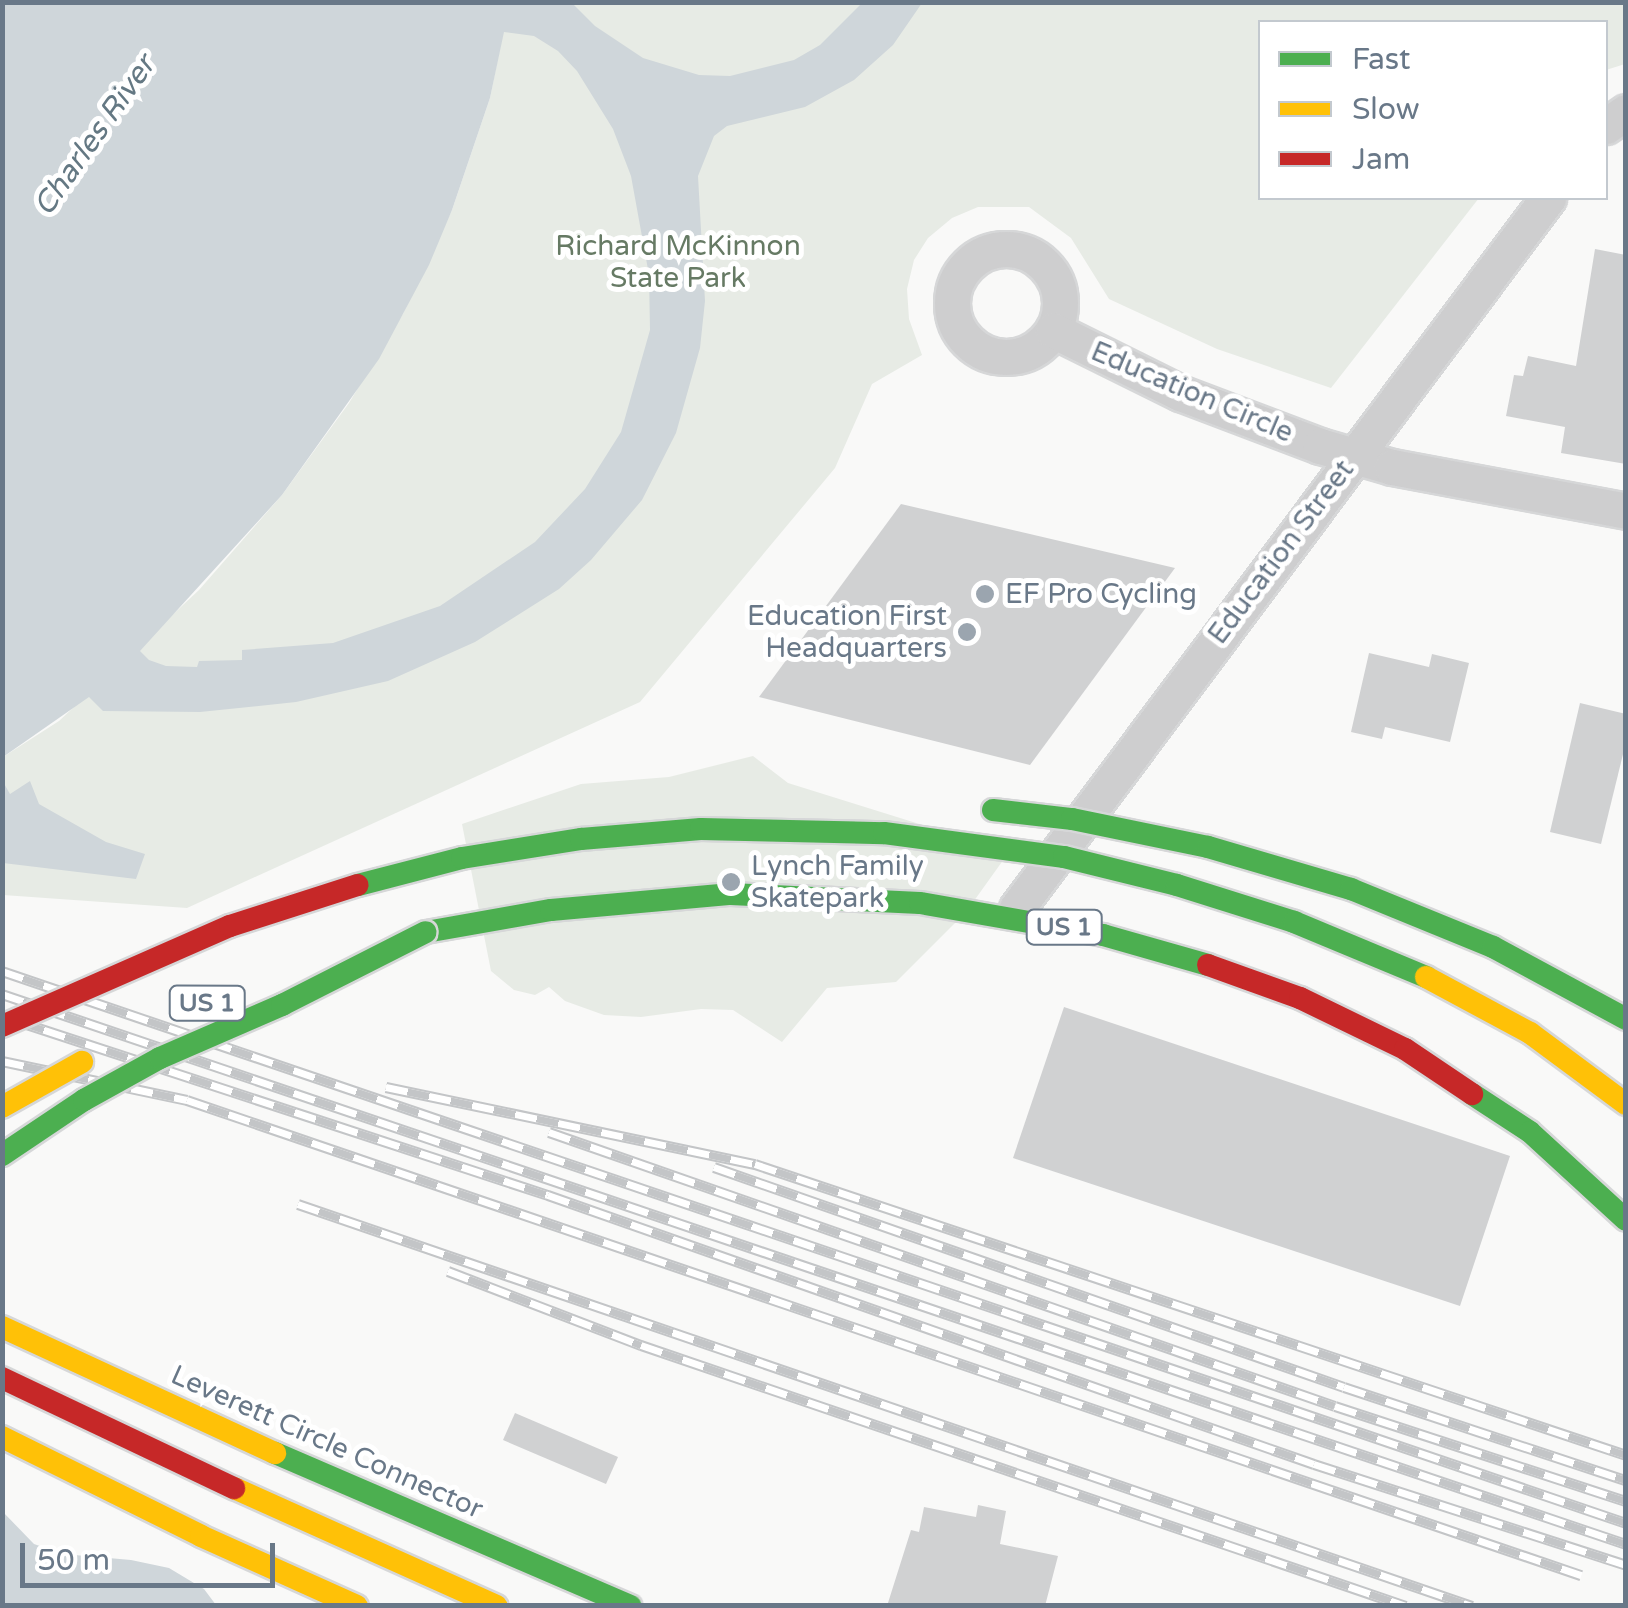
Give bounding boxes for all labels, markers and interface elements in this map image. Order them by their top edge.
legend [1258,20,1608,200]
text: Fast [1352,41,1411,78]
water label: Charles River [27,49,163,223]
text: Slow [1352,91,1420,128]
text: Jam [1352,141,1410,178]
park label: Richard McKinnon State Park [555,229,801,295]
street label: Education Circle [1086,334,1298,450]
street label: Education Street [1201,453,1361,651]
place label: EF Pro Cycling [1005,577,1197,611]
marker: EF Pro Cycling [974,583,996,605]
place label: Education First Headquarters [747,599,947,665]
marker: Education First Headquarters [956,621,978,643]
place label: Lynch Family Skatepark [751,849,924,915]
marker: Lynch Family Skatepark [720,871,742,893]
road number: US 1 [1024,907,1104,947]
road number: US 1 [167,983,247,1023]
street label: Leverett Circle Connector [166,1358,488,1526]
scale bar [25,1523,280,1585]
text: 50 m [37,1542,110,1579]

